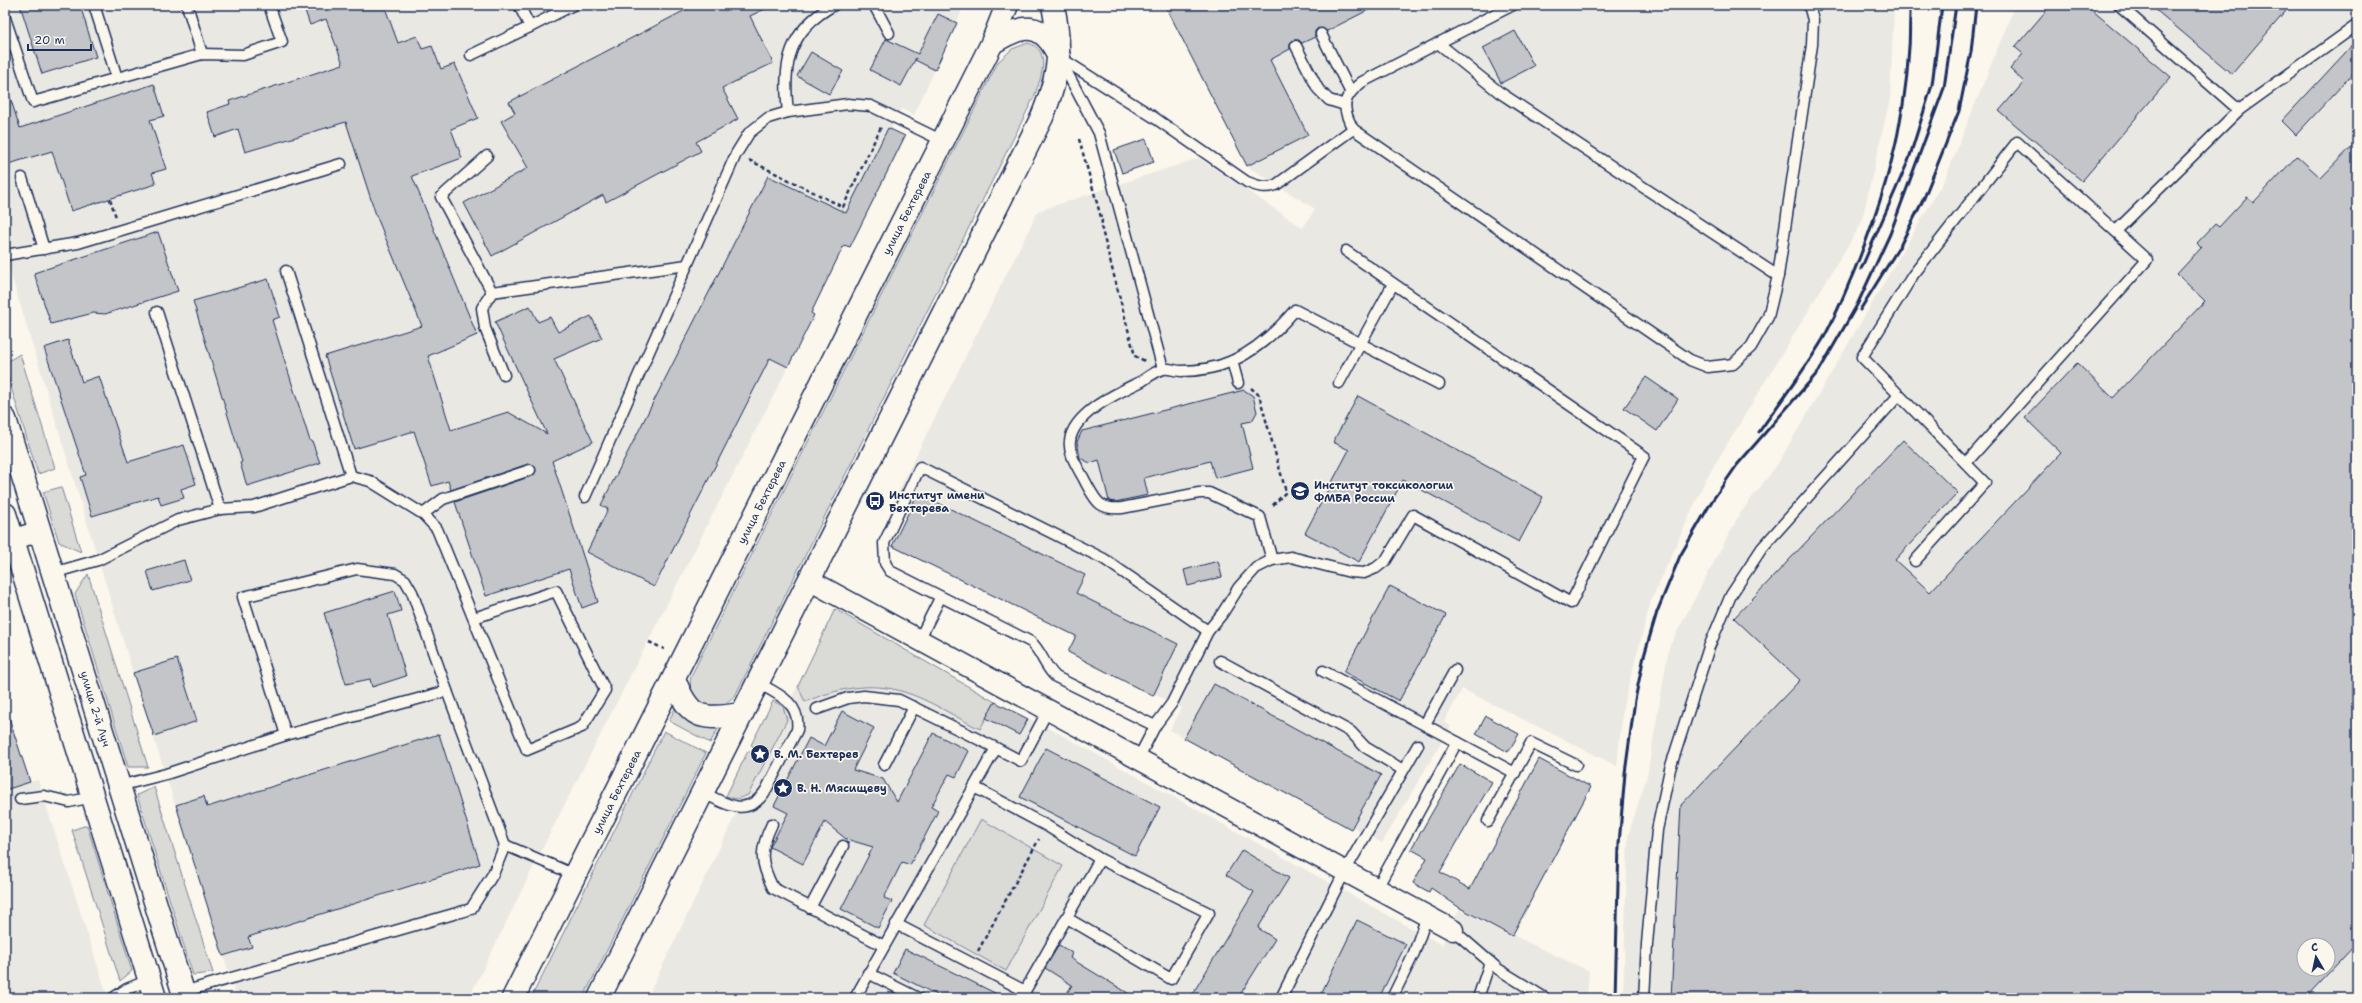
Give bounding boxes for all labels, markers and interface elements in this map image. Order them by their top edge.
scale bar [28,26,91,52]
text: 20 m [34,32,65,48]
street label: улица Бехтерева [879,168,935,258]
street label: улица Бехтерева [734,457,790,547]
place label: Институт токсикологии ФМБА России [1314,478,1454,506]
school or university icon: Институт токсикологии ФМБА России [1289,480,1311,502]
place label: Институт имени Бехтерева [889,488,985,516]
bus stop icon: Институт имени Бехтерева [864,490,886,512]
street label: улица 2-й Луч [76,669,114,749]
place icon: В. М. Бехтерев [749,743,771,765]
street label: улица Бехтерева [589,747,645,837]
place label: В. М. Бехтерев [774,747,858,762]
place icon: В. Н. Мясищеву [772,777,794,799]
place label: В. Н. Мясищеву [797,781,887,796]
north arrow [2296,937,2336,977]
text: С [2310,940,2319,956]

